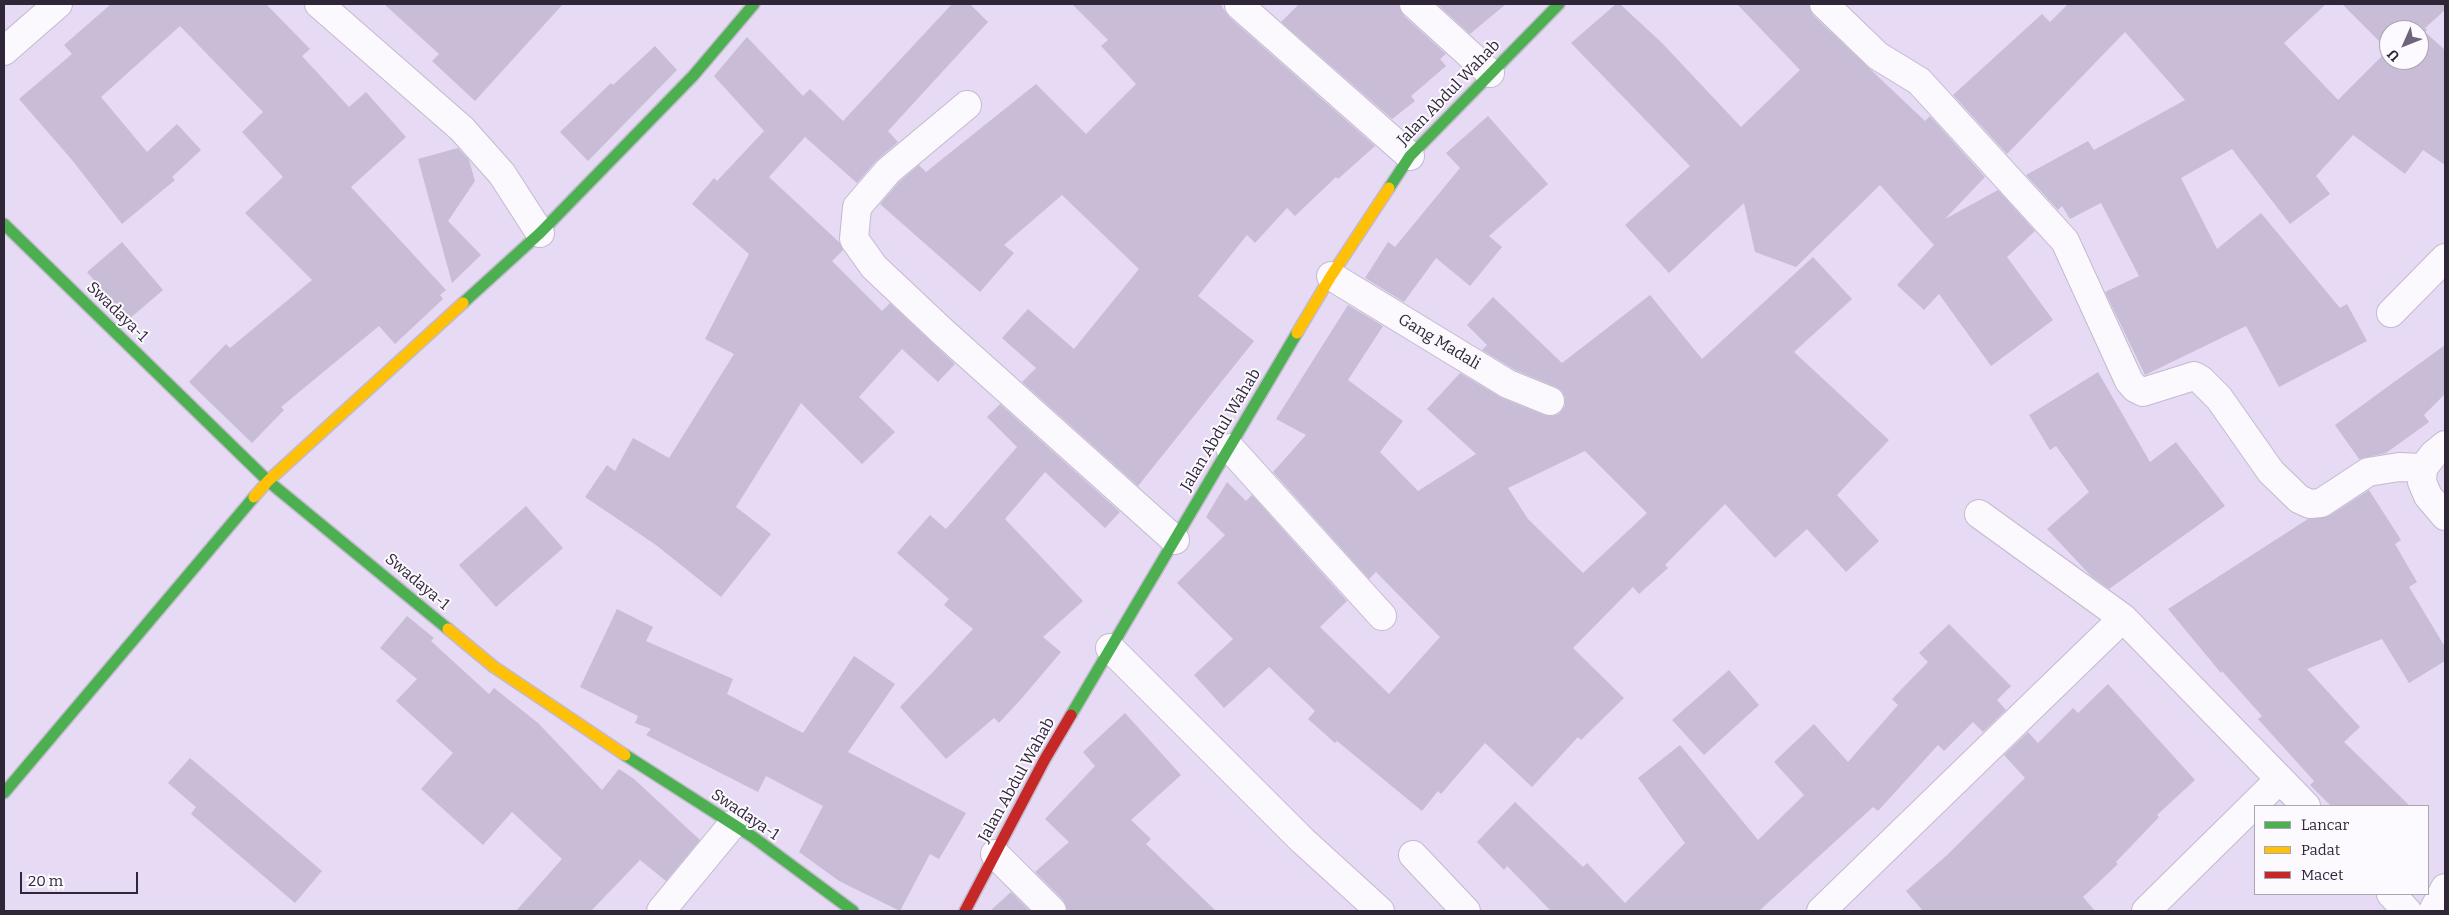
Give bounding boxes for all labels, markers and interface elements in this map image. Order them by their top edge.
north arrow [2379,20,2429,70]
street label: Jalan Abdul Wahab [1394,36,1504,150]
text: U [2384,45,2403,65]
street label: Swadaya-1 [82,278,152,346]
street label: Gang Madali [1394,310,1484,374]
street label: Jalan Abdul Wahab [1177,365,1265,495]
street label: Swadaya-1 [381,550,453,614]
street label: Jalan Abdul Wahab [975,714,1059,846]
street label: Swadaya-1 [707,785,783,845]
legend [2254,805,2429,895]
text: Lancar [2301,816,2349,834]
text: Padat [2301,841,2340,859]
scale bar [22,862,140,894]
text: Macet [2301,866,2343,884]
text: 20 m [28,872,63,890]

